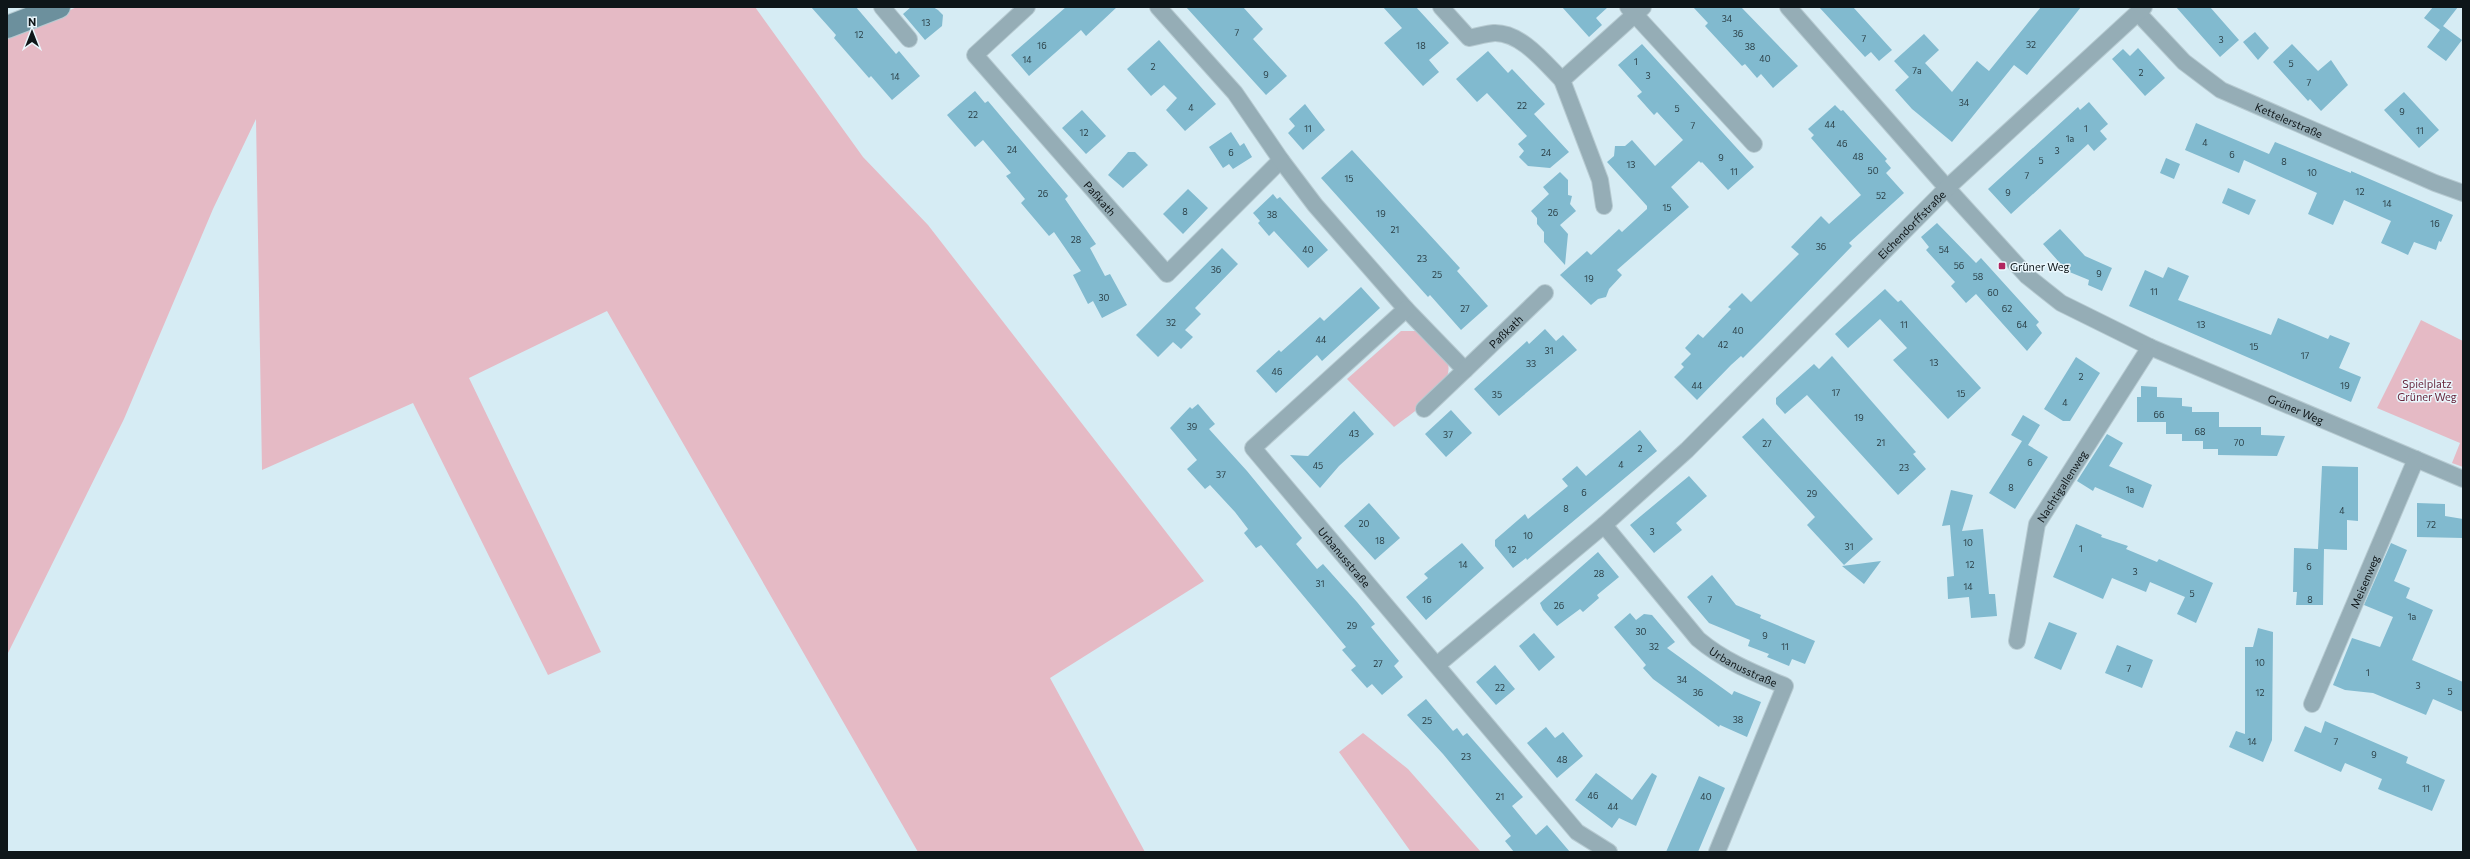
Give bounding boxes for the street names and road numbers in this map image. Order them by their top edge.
street label: Kettelerstraße [2253,99,2325,140]
street label: Paßkath [1082,178,1119,218]
street label: Eichendorffstraße [1875,187,1948,261]
street label: Paßkath [1486,312,1525,350]
street label: Grüner Weg [2266,391,2326,426]
street label: Nachtigallenweg [2034,447,2089,524]
street label: Urbanusstraße [1316,524,1374,589]
street label: Meisenweg [2347,553,2381,610]
street label: Urbanusstraße [1707,643,1779,689]

